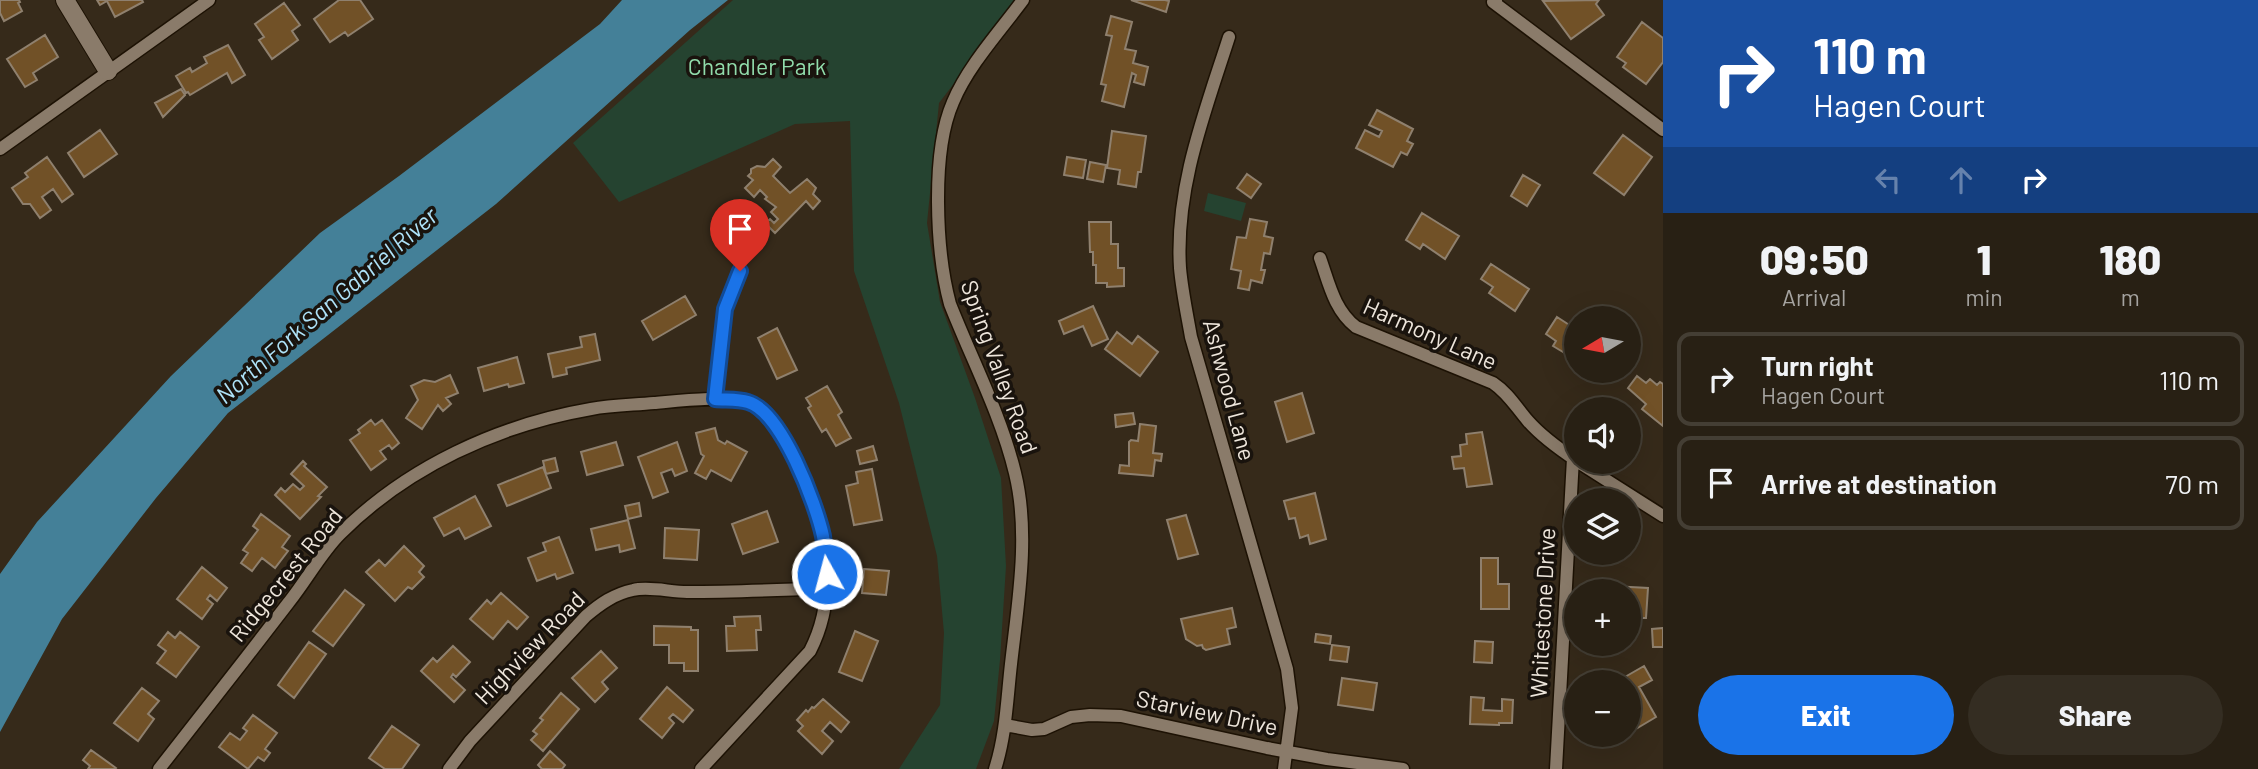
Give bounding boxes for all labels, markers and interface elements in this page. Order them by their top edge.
text: 110 m [1813,25,1927,84]
icon: right [1698,28,1789,119]
park label: Chandler Park [688,52,826,80]
text: Hagen Court [1813,85,1986,123]
icon: left [1869,161,1907,199]
icon: ahead [1942,161,1980,199]
icon: right [2015,161,2053,199]
pin [710,199,770,271]
water label: North Fork San Gabriel River [209,200,444,409]
icon: arrive [721,210,759,248]
text: 09:50 [1760,233,1869,283]
text: 1 [1977,233,1992,283]
text: 180 [2099,233,2161,283]
street label: Spring Valley Road [956,276,1044,457]
text: Arrival [1782,283,1846,311]
text: min [1965,283,2003,311]
text: m [2121,283,2140,311]
street label: Harmony Lane [1359,291,1502,375]
north arrow [1564,306,1642,383]
map controls [1564,306,1641,747]
street label: Ashwood Lane [1198,316,1262,463]
text: Turn right [1761,350,1874,381]
icon: right [1702,360,1740,398]
text: 110 m [2159,364,2219,395]
text: Hagen Court [1761,381,1885,409]
button: sound [1564,397,1641,474]
icon: arrive [1702,464,1740,502]
text: Arrive at destination [1761,468,1997,499]
text: 70 m [2165,468,2219,499]
button: layers [1564,488,1641,565]
street label: Ridgecrest Road [223,502,348,647]
street label: Whitestone Drive [1524,527,1560,699]
position arrow [790,537,864,611]
button: + [1564,579,1641,656]
street label: Highview Road [468,585,590,710]
button: − [1564,670,1641,747]
button: Exit [1698,675,1954,755]
button: Share [1968,675,2223,755]
street label: Starview Drive [1134,683,1280,741]

